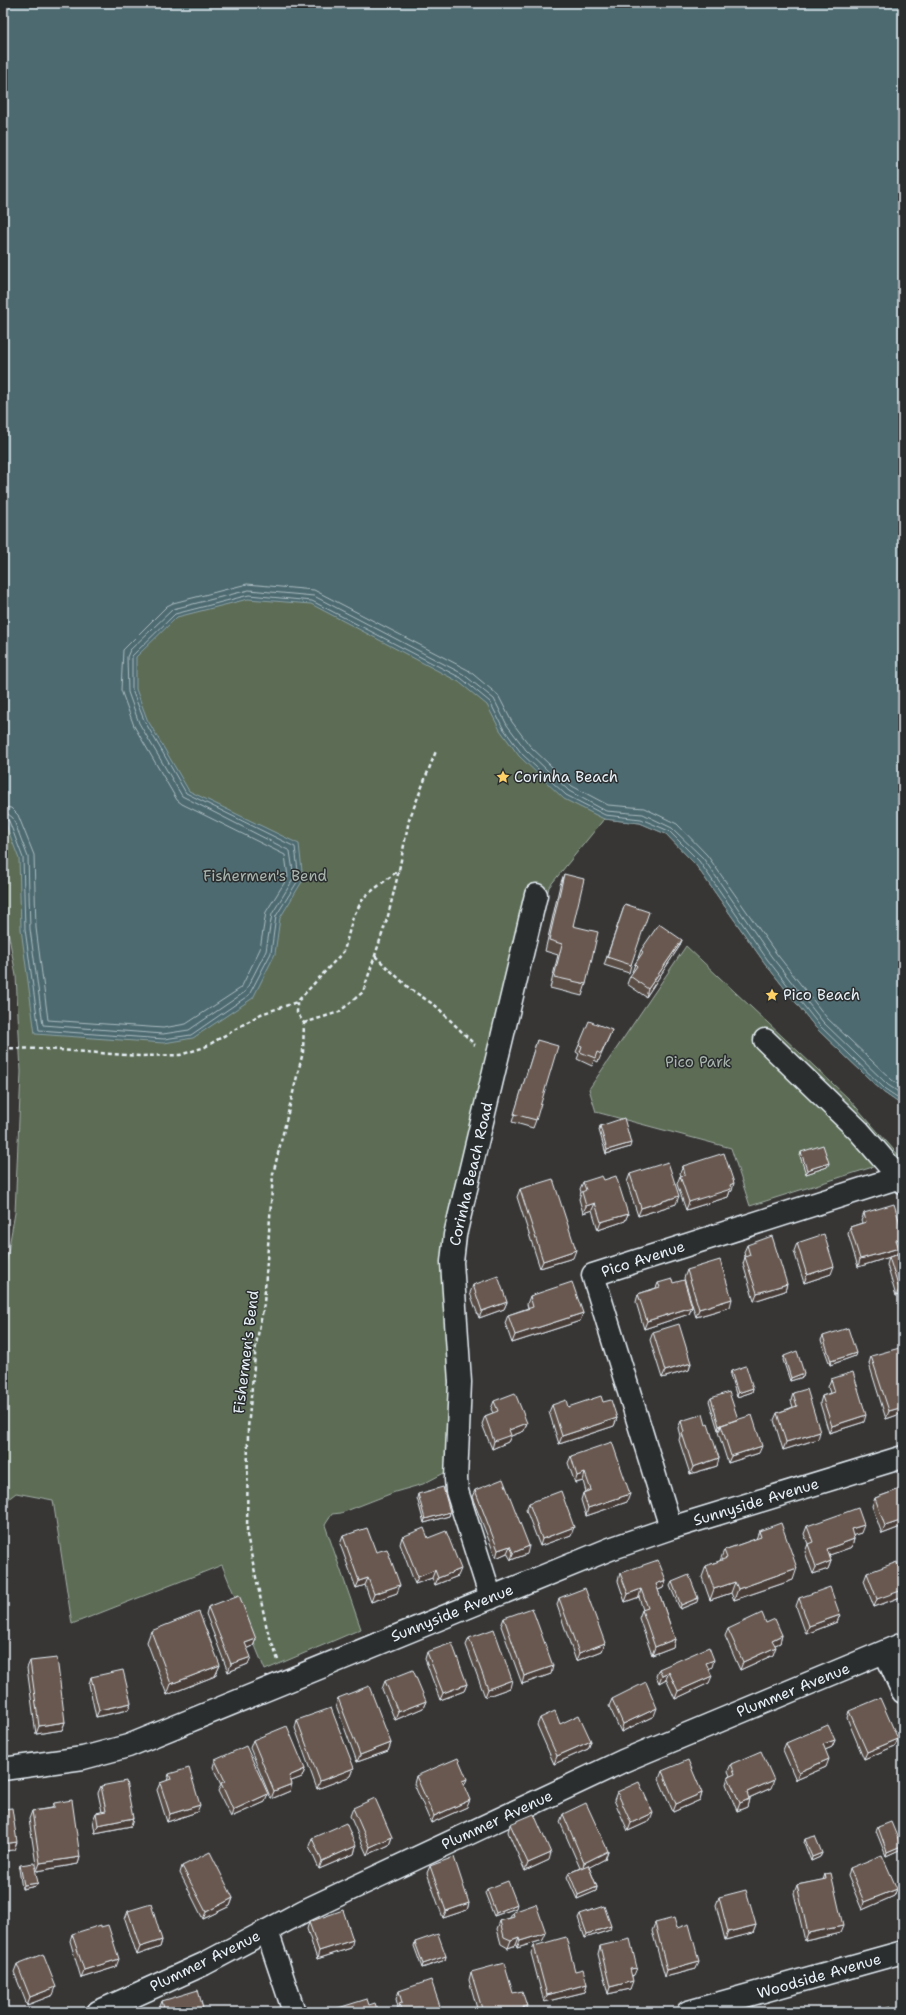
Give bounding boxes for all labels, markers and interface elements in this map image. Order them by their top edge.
place label: Corinha Beach [514,767,618,787]
place icon: Corinha Beach [495,769,511,785]
park label: Fishermen's Bend [203,866,328,886]
place label: Pico Beach [783,985,860,1005]
place icon: Pico Beach [764,987,780,1003]
park label: Pico Park [665,1052,731,1072]
street label: Corinha Beach Road [445,1100,497,1248]
street label: Pico Avenue [599,1236,687,1282]
street label: Fishermen's Bend [229,1289,264,1415]
street label: Sunnyside Avenue [691,1473,821,1531]
street label: Sunnyside Avenue [388,1579,516,1647]
street label: Plummer Avenue [733,1658,853,1722]
street label: Plummer Avenue [438,1785,556,1855]
street label: Plummer Avenue [146,1926,264,1996]
street label: Woodside Avenue [755,1949,883,2003]

